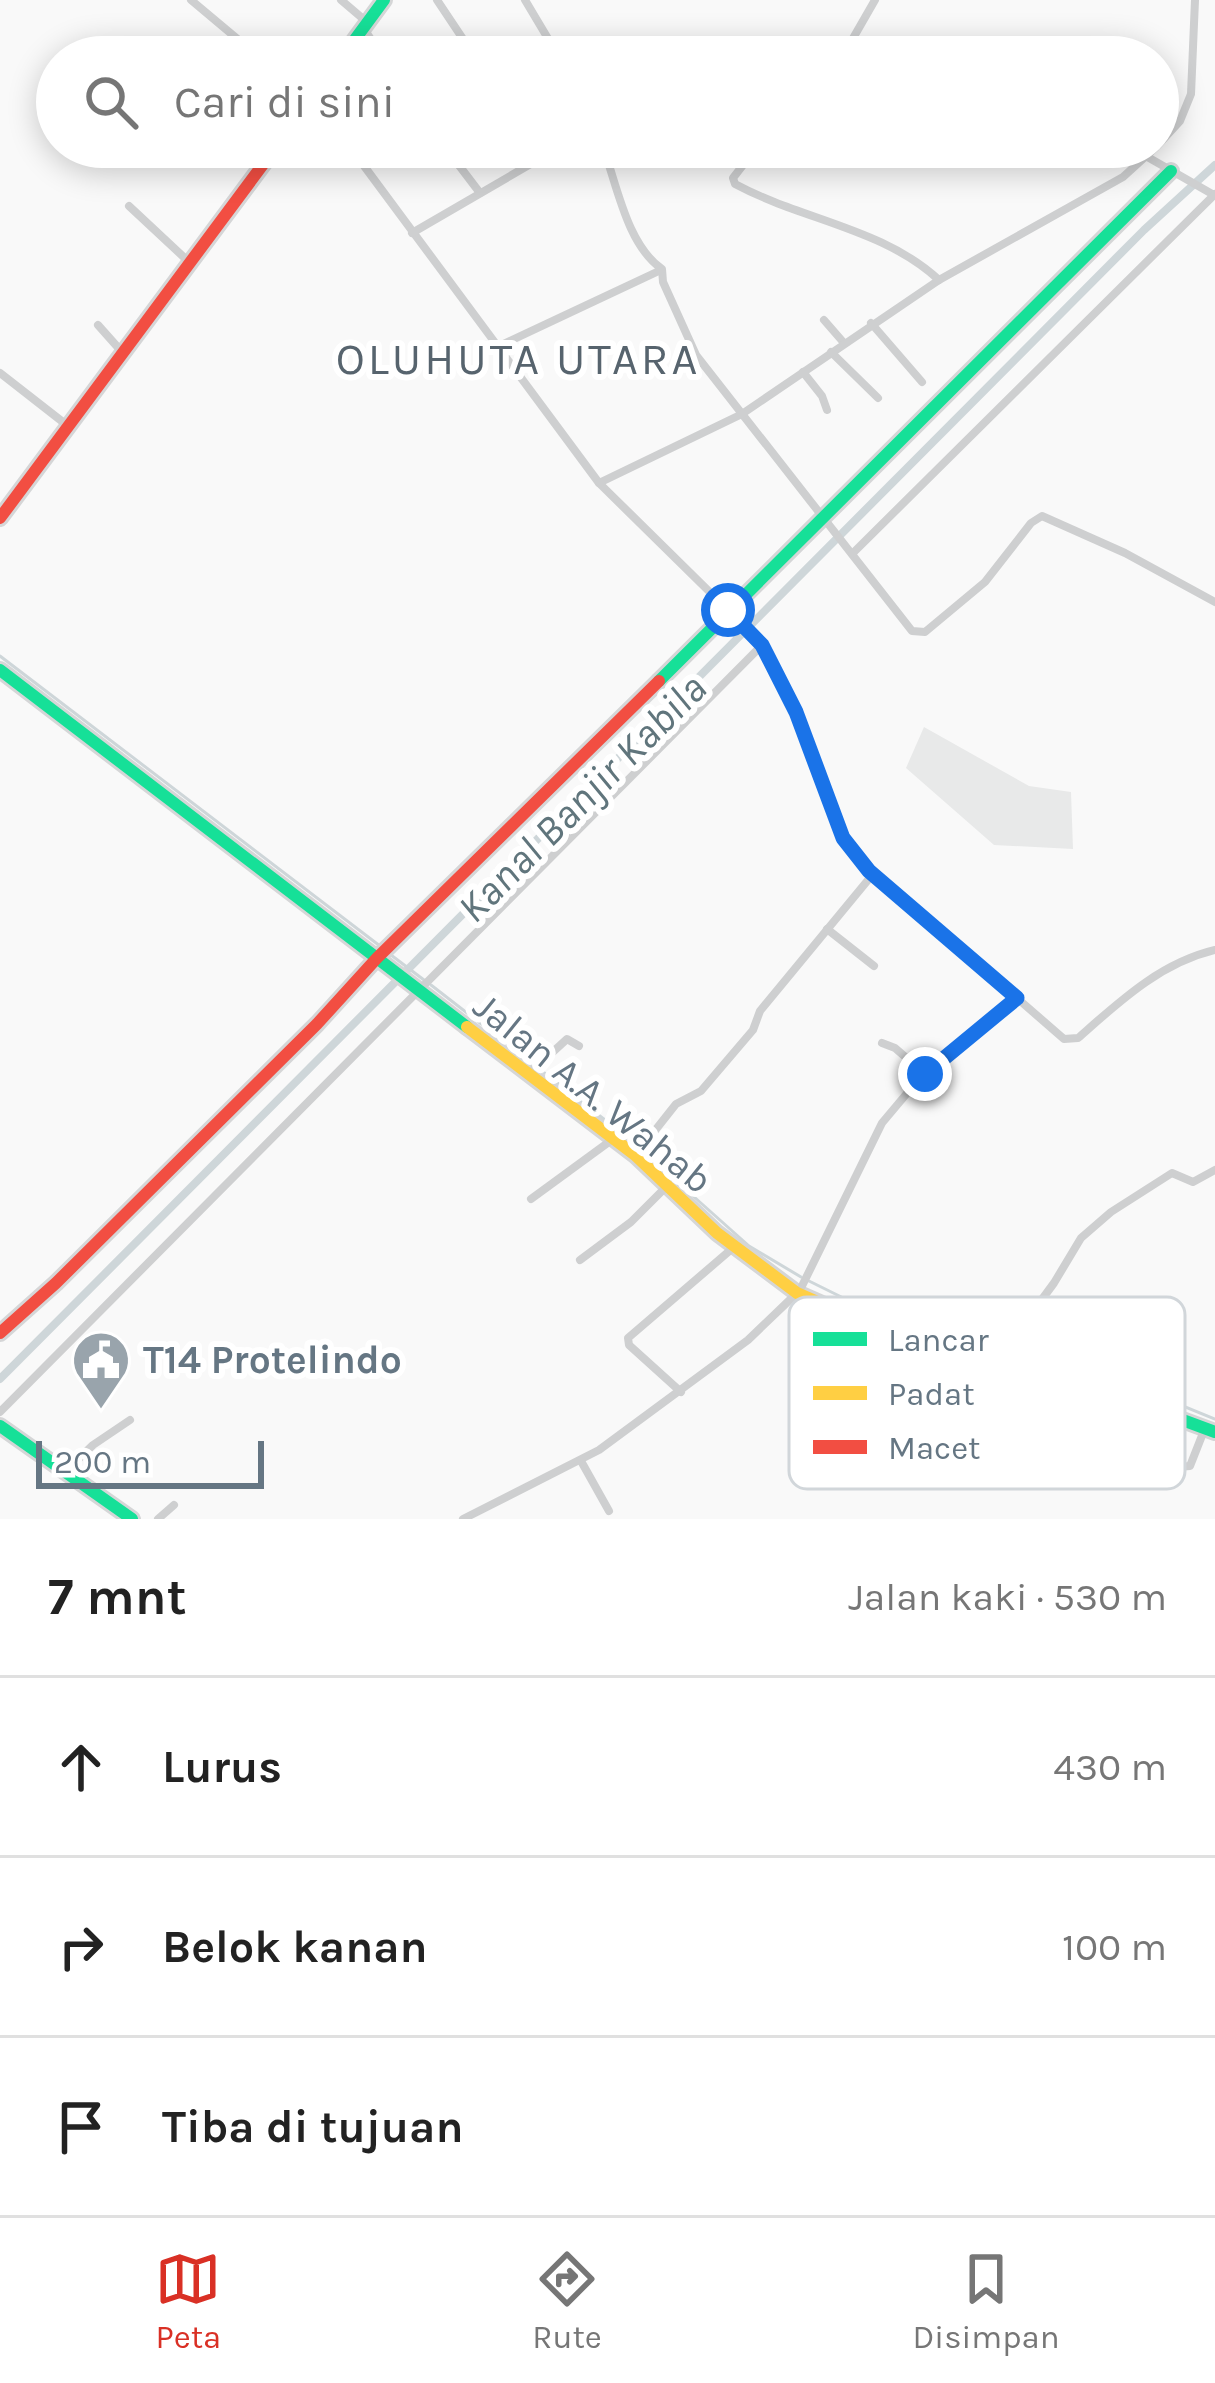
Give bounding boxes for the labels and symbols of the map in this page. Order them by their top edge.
district label: OLUHUTA UTARA [336,333,700,385]
route start [701,583,755,637]
water label: Kanal Banjir Kabila [447,663,717,933]
street label: Jalan A.A. Wahab [464,983,722,1203]
route end [898,1047,952,1101]
legend [789,1297,1185,1489]
text: Lancar [888,1321,989,1359]
public building icon: T14 Protelindo [70,1329,132,1411]
place label: T14 Protelindo [143,1337,402,1383]
text: Padat [888,1375,975,1413]
text: Macet [888,1429,981,1467]
scale bar [36,1435,264,1488]

